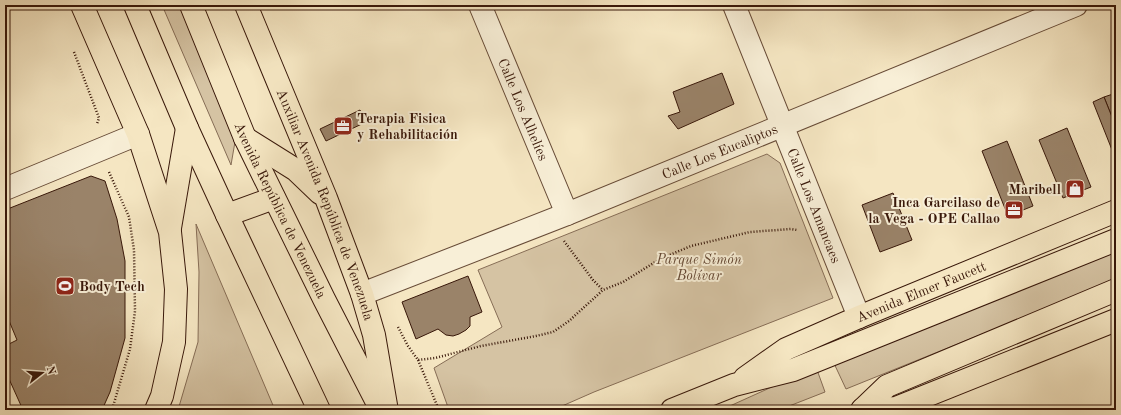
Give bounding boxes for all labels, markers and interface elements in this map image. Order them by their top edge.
street label: Calle Los Alhelíes [495,57,550,163]
street label: Auxiliar Avenida República de Venezuela [273,87,377,323]
place label: Terapia Fisica y Rehabilitación [357,112,458,142]
office icon: Terapia Fisica y Rehabilitación [332,115,354,137]
street label: Avenida República de Venezuela [232,119,332,301]
street label: Calle Los Eucaliptos [660,122,780,182]
street label: Calle Los Amancaes [784,146,843,265]
shop icon: Maribell [1064,178,1086,200]
place label: Maribell [1009,183,1061,197]
place label: Inca Garcilaso de la Vega - OPE Callao [868,196,1000,226]
office icon: Inca Garcilaso de la Vega - OPE Callao [1003,199,1025,221]
park label: Parque Simón Bolívar [655,253,742,283]
street label: Avenida Elmer Faucett [855,259,988,325]
sports icon: Body Tech [54,275,76,297]
place label: Body Tech [79,280,145,294]
north arrow [22,353,62,393]
text: N [44,365,57,377]

